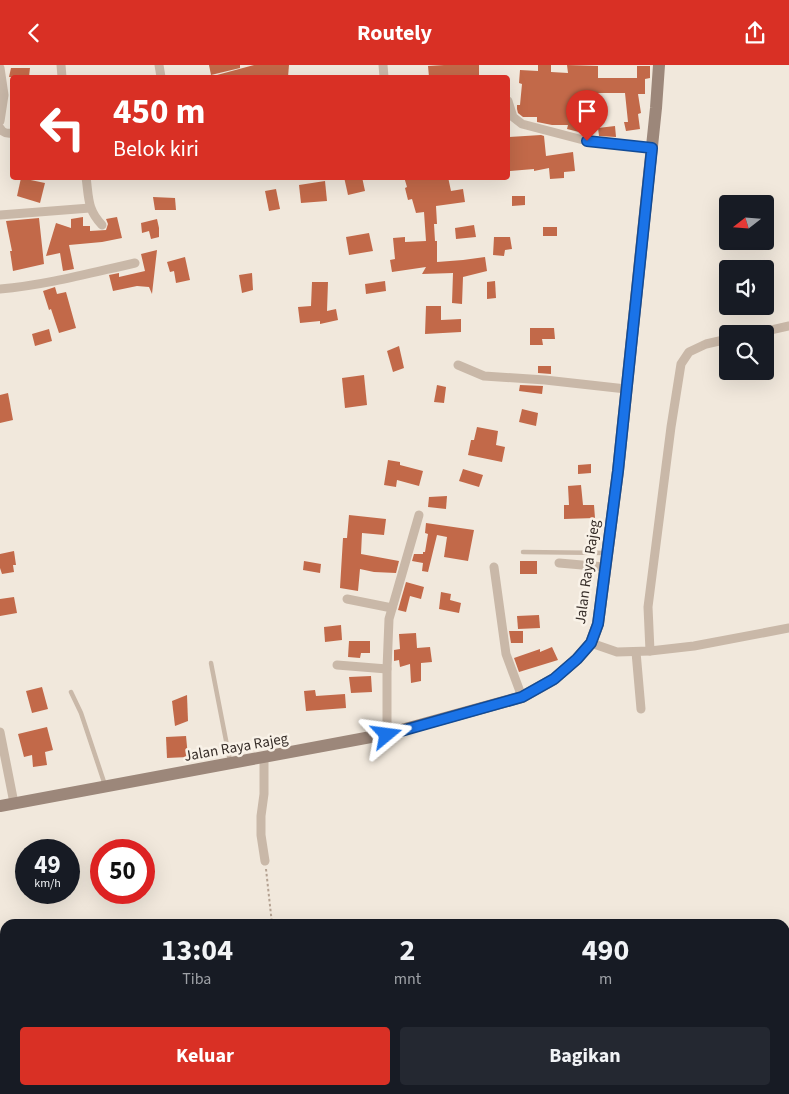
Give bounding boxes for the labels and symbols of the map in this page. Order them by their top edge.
pin [566,90,608,141]
north arrow [719,195,774,250]
street label: Jalan Raya Rajeg [570,518,605,626]
position arrow [360,708,412,760]
street label: Jalan Raya Rajeg [182,728,290,767]
speed limit sign: 50 [90,839,155,904]

